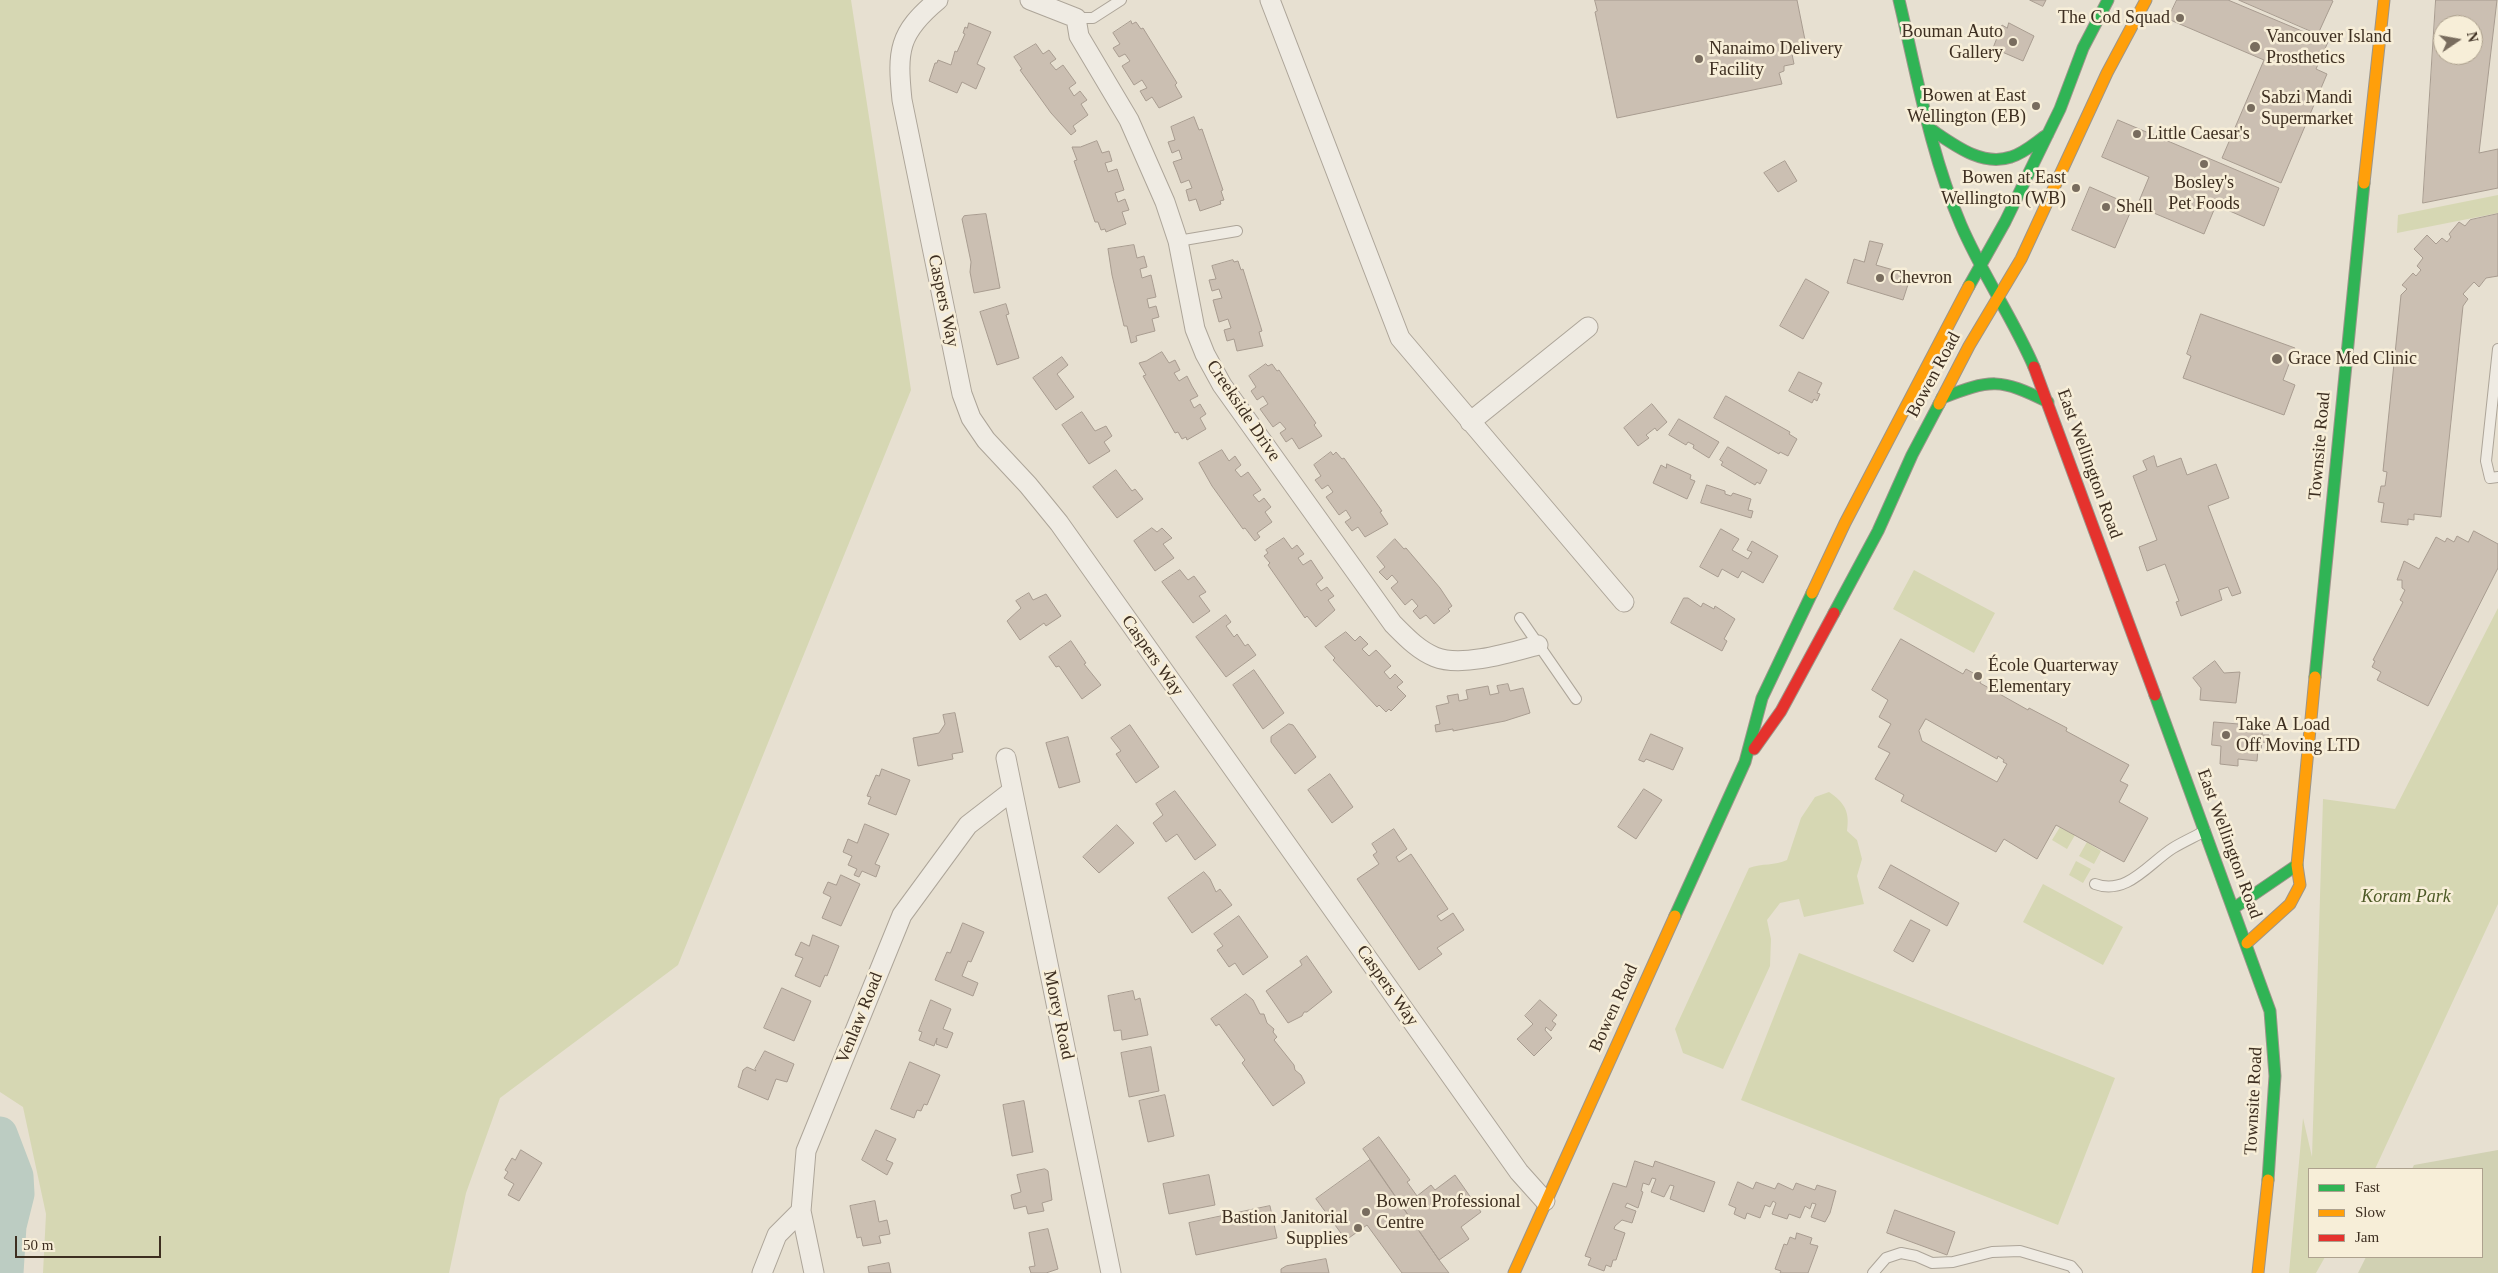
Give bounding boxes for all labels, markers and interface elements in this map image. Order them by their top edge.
place label: The Cod Squad [2058,7,2170,29]
marker: The Cod Squad [2174,12,2186,24]
north arrow [2433,15,2483,65]
place label: Bouman Auto Gallery [1902,21,2003,64]
place label: Vancouver Island Prosthetics [2266,26,2391,68]
text: N [2464,30,2481,43]
marker: Bouman Auto Gallery [2007,36,2019,48]
place label: Nanaimo Delivery Facility [1709,38,1842,80]
marker: Vancouver Island Prosthetics [2248,40,2262,54]
marker: Nanaimo Delivery Facility [1693,53,1705,65]
place label: Bowen at East Wellington (EB) [1907,85,2026,128]
place label: Sabzi Mandi Supermarket [2261,87,2353,130]
marker: Bowen at East Wellington (EB) [2030,100,2042,112]
marker: Sabzi Mandi Supermarket [2245,102,2257,114]
place label: Little Caesar's [2147,123,2250,145]
marker: Little Caesar's [2131,128,2143,140]
marker: Bosley's Pet Foods [2198,158,2210,170]
place label: Bowen at East Wellington (WB) [1941,167,2066,210]
place label: Bosley's Pet Foods [2168,172,2240,214]
marker: Bowen at East Wellington (WB) [2070,182,2082,194]
place label: Shell [2116,196,2153,218]
marker: Shell [2100,201,2112,213]
street label: Caspers Way [923,253,963,349]
place label: Chevron [1890,267,1952,289]
marker: Chevron [1874,272,1886,284]
street label: Bowen Road [1903,329,1965,421]
place label: Grace Med Clinic [2288,348,2417,370]
marker: Grace Med Clinic [2270,352,2284,366]
street label: Creekside Drive [1201,356,1285,466]
street label: East Wellington Road [2052,386,2126,542]
street label: Townsite Road [2305,391,2335,501]
street label: Caspers Way [1116,611,1188,701]
place label: École Quarterway Elementary [1988,655,2118,698]
marker: École Quarterway Elementary [1972,670,1984,682]
place label: Take A Load Off Moving LTD [2236,714,2360,756]
marker: Take A Load Off Moving LTD [2220,729,2232,741]
street label: East Wellington Road [2192,766,2266,922]
park label: Koram Park [2361,886,2451,908]
street label: Caspers Way [1351,941,1423,1031]
street label: Bowen Road [1585,961,1643,1055]
street label: Venlaw Road [832,969,888,1067]
street label: Morey Road [1038,969,1078,1061]
street label: Townsite Road [2240,1046,2268,1156]
legend [2308,1168,2483,1258]
text: Fast [2355,1179,2380,1195]
place label: Bowen Professional Centre [1376,1191,1520,1234]
text: Slow [2355,1204,2386,1220]
marker: Bowen Professional Centre [1360,1206,1372,1218]
place label: Bastion Janitorial Supplies [1222,1207,1348,1250]
marker: Bastion Janitorial Supplies [1352,1222,1364,1234]
scale bar [18,1226,164,1258]
text: Jam [2355,1229,2379,1245]
text: 50 m [23,1237,53,1253]

